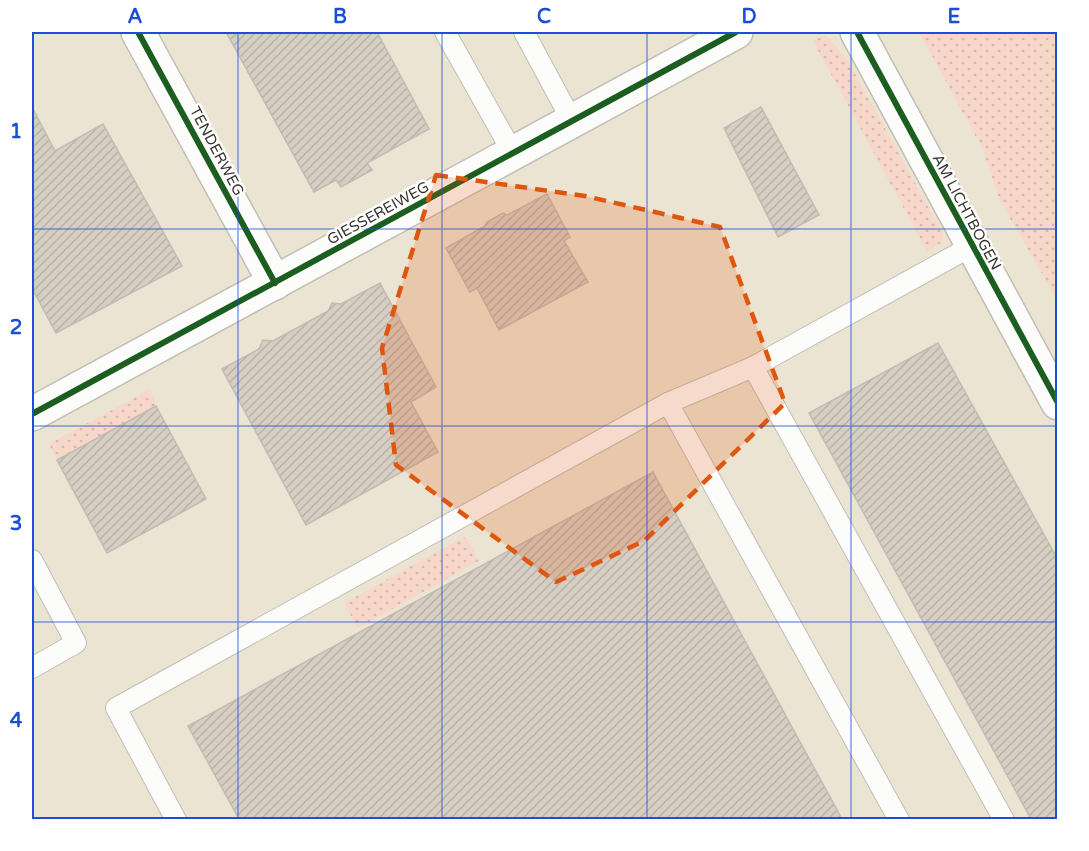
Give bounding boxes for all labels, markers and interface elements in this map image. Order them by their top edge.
text: A [128,5,143,29]
text: B [333,5,347,29]
text: C [537,5,551,29]
text: D [741,5,757,29]
text: E [948,5,961,29]
street label: TENDERWEG [186,103,248,199]
text: 1 [10,120,22,144]
street label: AM LICHTBOGEN [929,151,1005,273]
street label: GIESSEREIWEG [324,178,432,248]
text: 2 [10,316,22,340]
text: 3 [10,512,22,536]
text: 4 [10,709,23,733]

